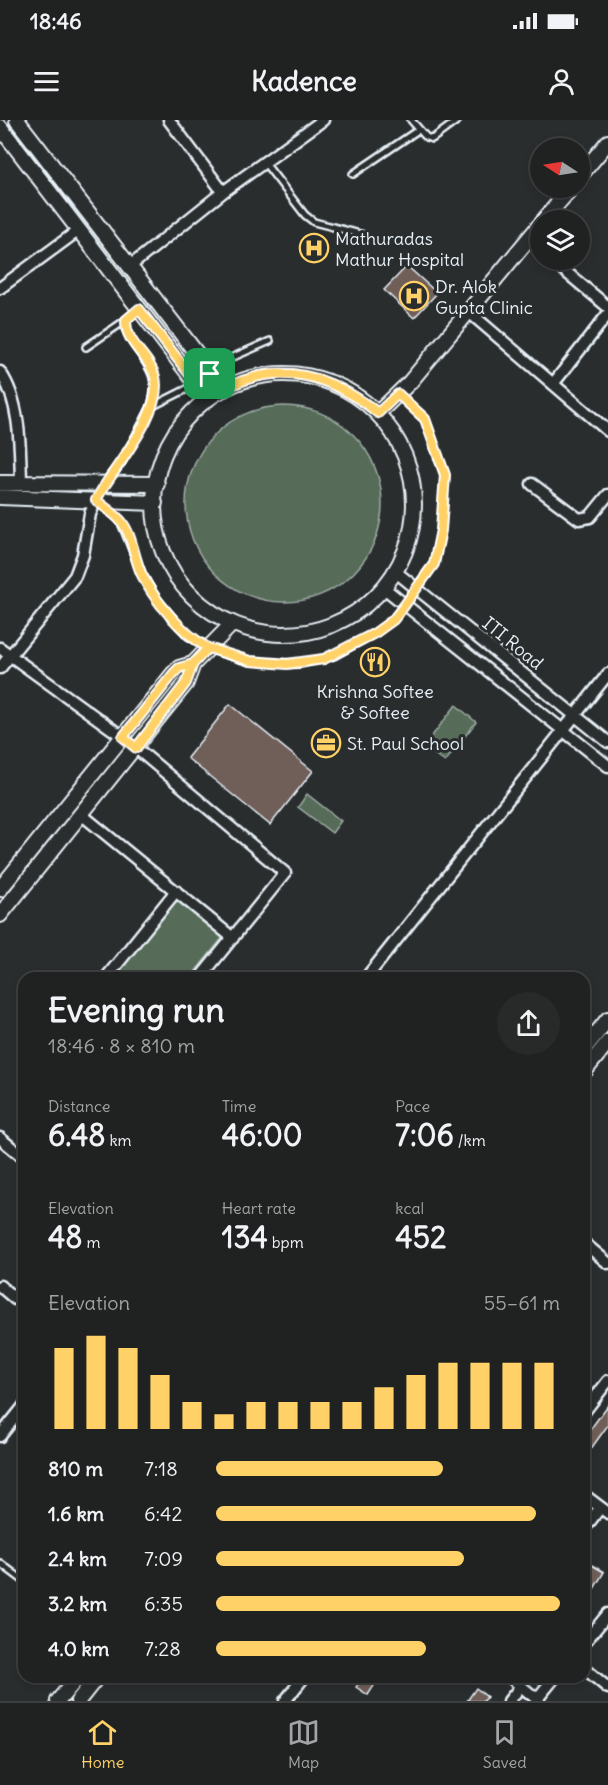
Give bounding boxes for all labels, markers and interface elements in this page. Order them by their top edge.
text: 18:46 [30,7,82,35]
text: Kadence [251,64,357,98]
icon: menu [30,65,63,98]
icon: person [545,65,578,98]
north arrow [530,138,590,198]
map controls [530,138,590,270]
button: layers [530,210,590,270]
place label: Mathuradas Mathur Hospital [335,227,464,271]
hospital icon: Mathuradas Mathur Hospital [298,232,330,264]
place label: Dr. Alok Gupta Clinic [435,275,533,319]
hospital icon: Dr. Alok Gupta Clinic [398,280,430,312]
pin [184,348,235,399]
icon: arrive [193,357,226,390]
street label: ITI Road [478,612,548,675]
restaurant icon: Krishna Softee & Softee [359,646,391,678]
place label: Krishna Softee & Softee [316,680,434,724]
office icon: St. Paul School [310,727,342,759]
place label: St. Paul School [347,732,464,755]
text: Evening run [48,989,224,1031]
button: share [497,992,560,1055]
text: 18:46 · 8 × 810 m [48,1033,195,1058]
text: Distance [48,1096,110,1116]
text: Time [222,1096,256,1116]
text: Pace [395,1096,430,1116]
text: 6.48 [48,1116,106,1154]
text: 46:00 [222,1116,303,1154]
text: 7:06 [395,1116,454,1154]
text: km [106,1130,132,1150]
text: /km [454,1130,486,1150]
text: Elevation [48,1198,114,1218]
text: Heart rate [222,1198,296,1218]
text: kcal [395,1198,424,1218]
text: 48 [48,1218,83,1256]
text: 134 [222,1218,268,1256]
text: 452 [395,1218,446,1256]
text: m [83,1232,100,1252]
text: bpm [268,1232,304,1252]
text: Elevation [48,1290,130,1315]
text: 55–61 m [484,1290,560,1315]
text: 810 m [48,1456,103,1481]
text: 7:18 [144,1456,178,1481]
text: 1.6 km [48,1501,104,1526]
text: 6:42 [144,1501,183,1526]
text: 2.4 km [48,1546,107,1571]
text: 7:09 [144,1546,183,1571]
text: 3.2 km [48,1591,107,1616]
text: 6:35 [144,1591,183,1616]
text: 4.0 km [48,1636,109,1661]
text: 7:28 [144,1636,181,1661]
tab: Home [81,1716,124,1772]
tab: Map [287,1716,320,1772]
tab: Saved [483,1716,527,1772]

